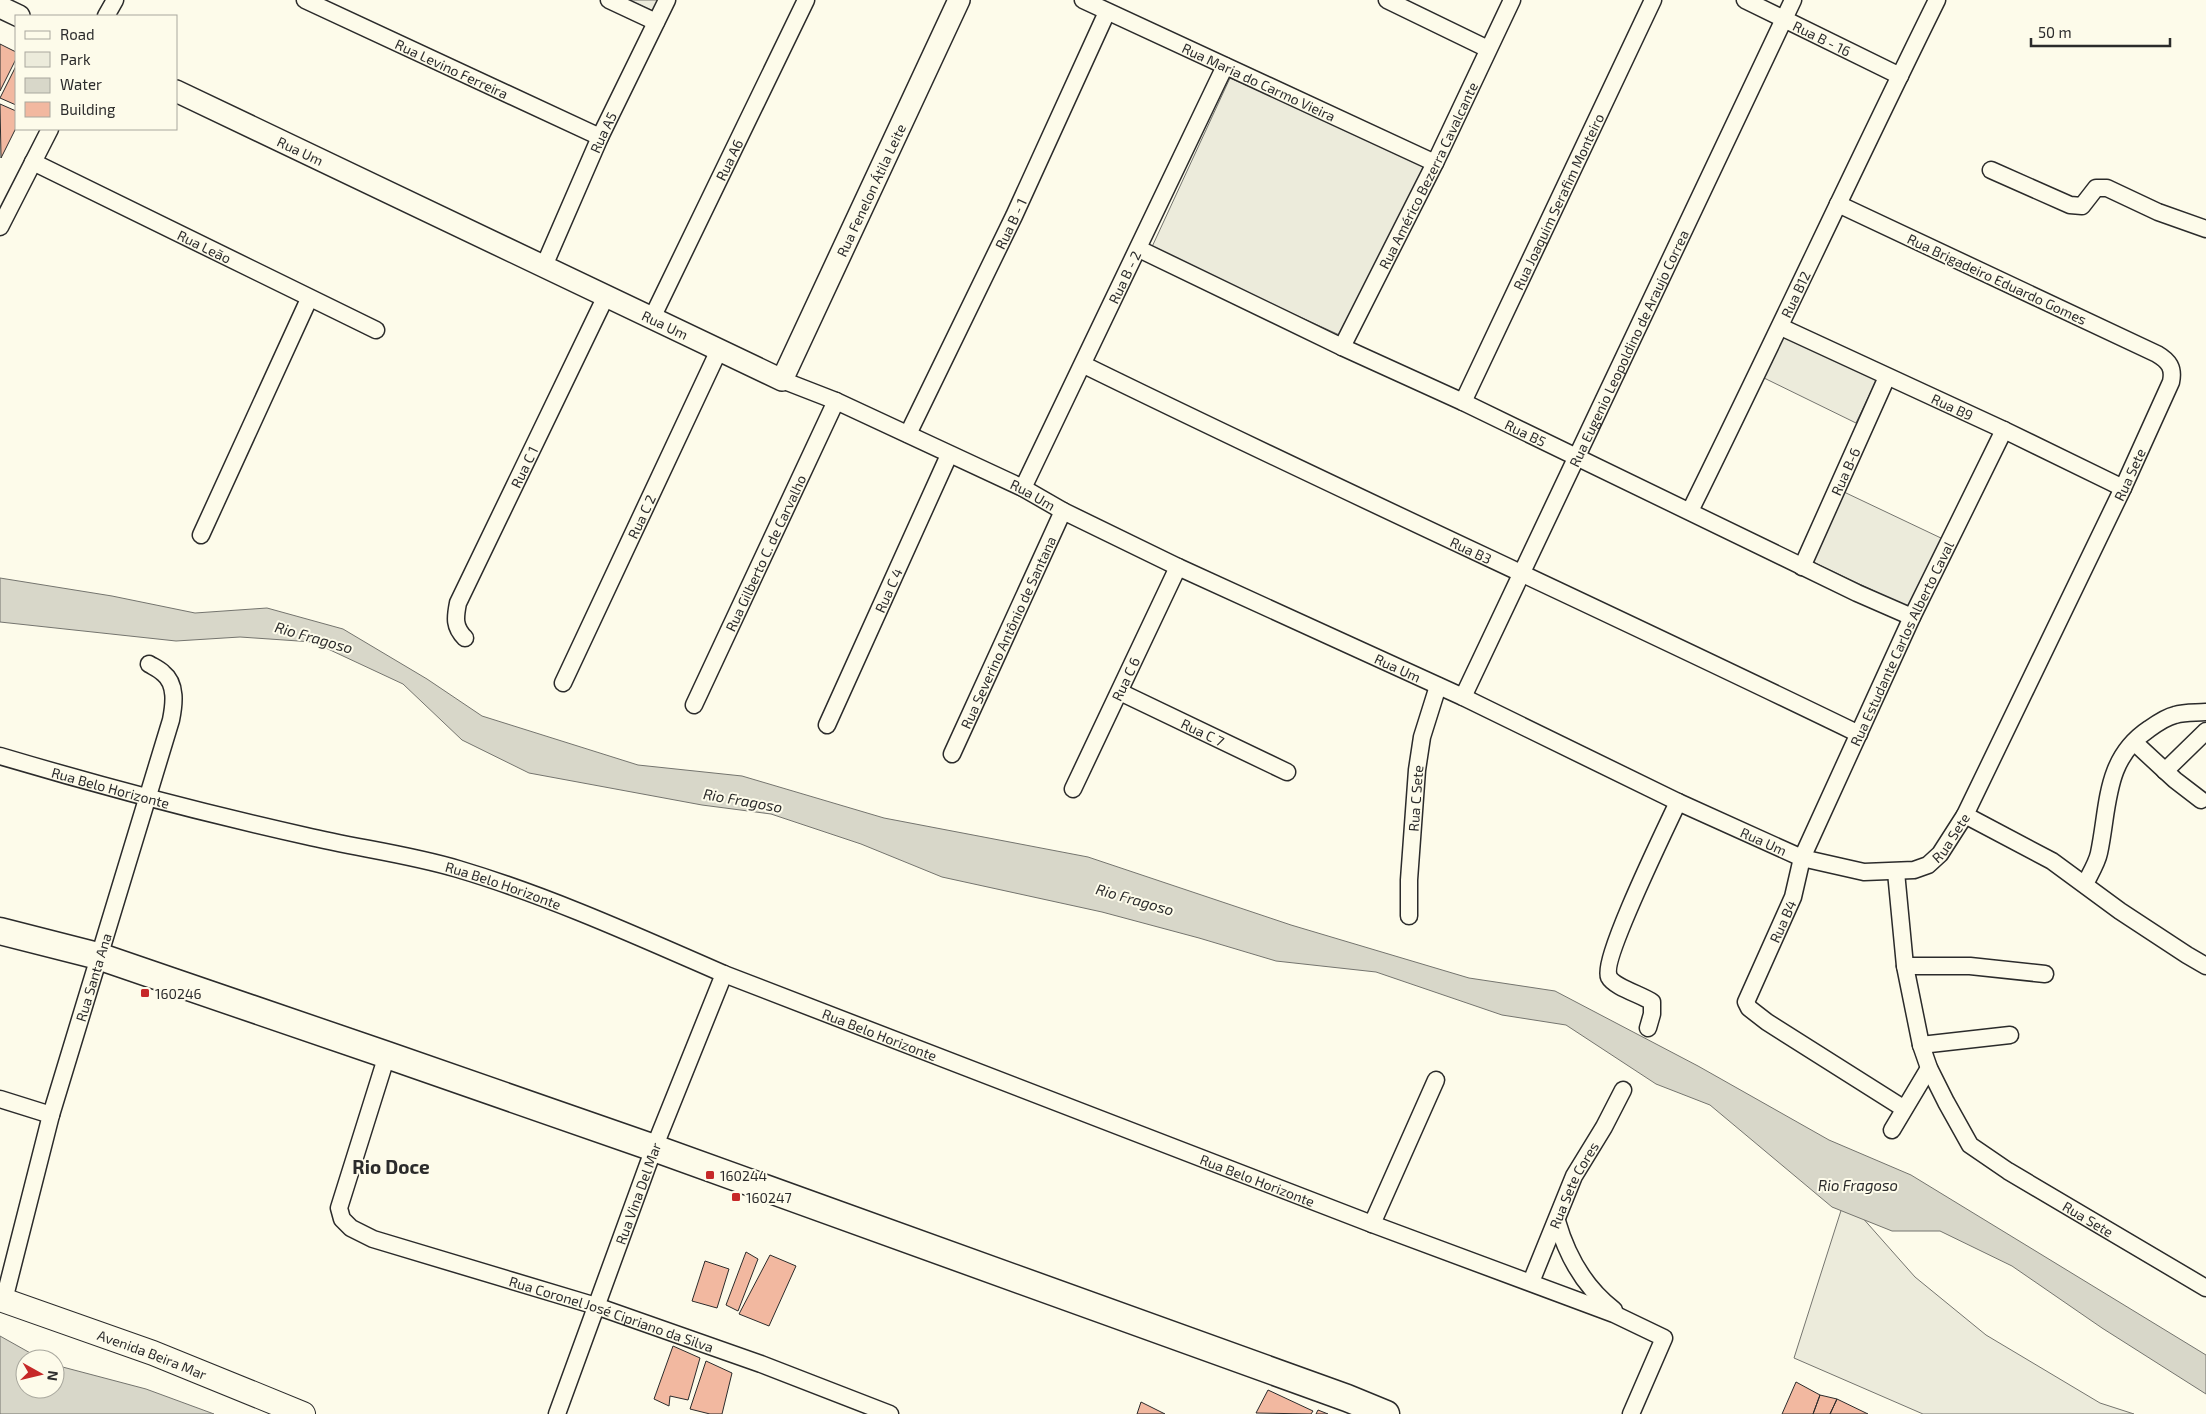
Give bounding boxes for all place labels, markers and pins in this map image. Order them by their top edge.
place label: 160246 [155,985,202,1002]
marker: 160246 [139,987,151,999]
place label: 160244 [720,1167,767,1184]
marker: 160244 [704,1169,716,1181]
place label: 160247 [746,1189,792,1206]
marker: 160247 [730,1191,742,1203]

